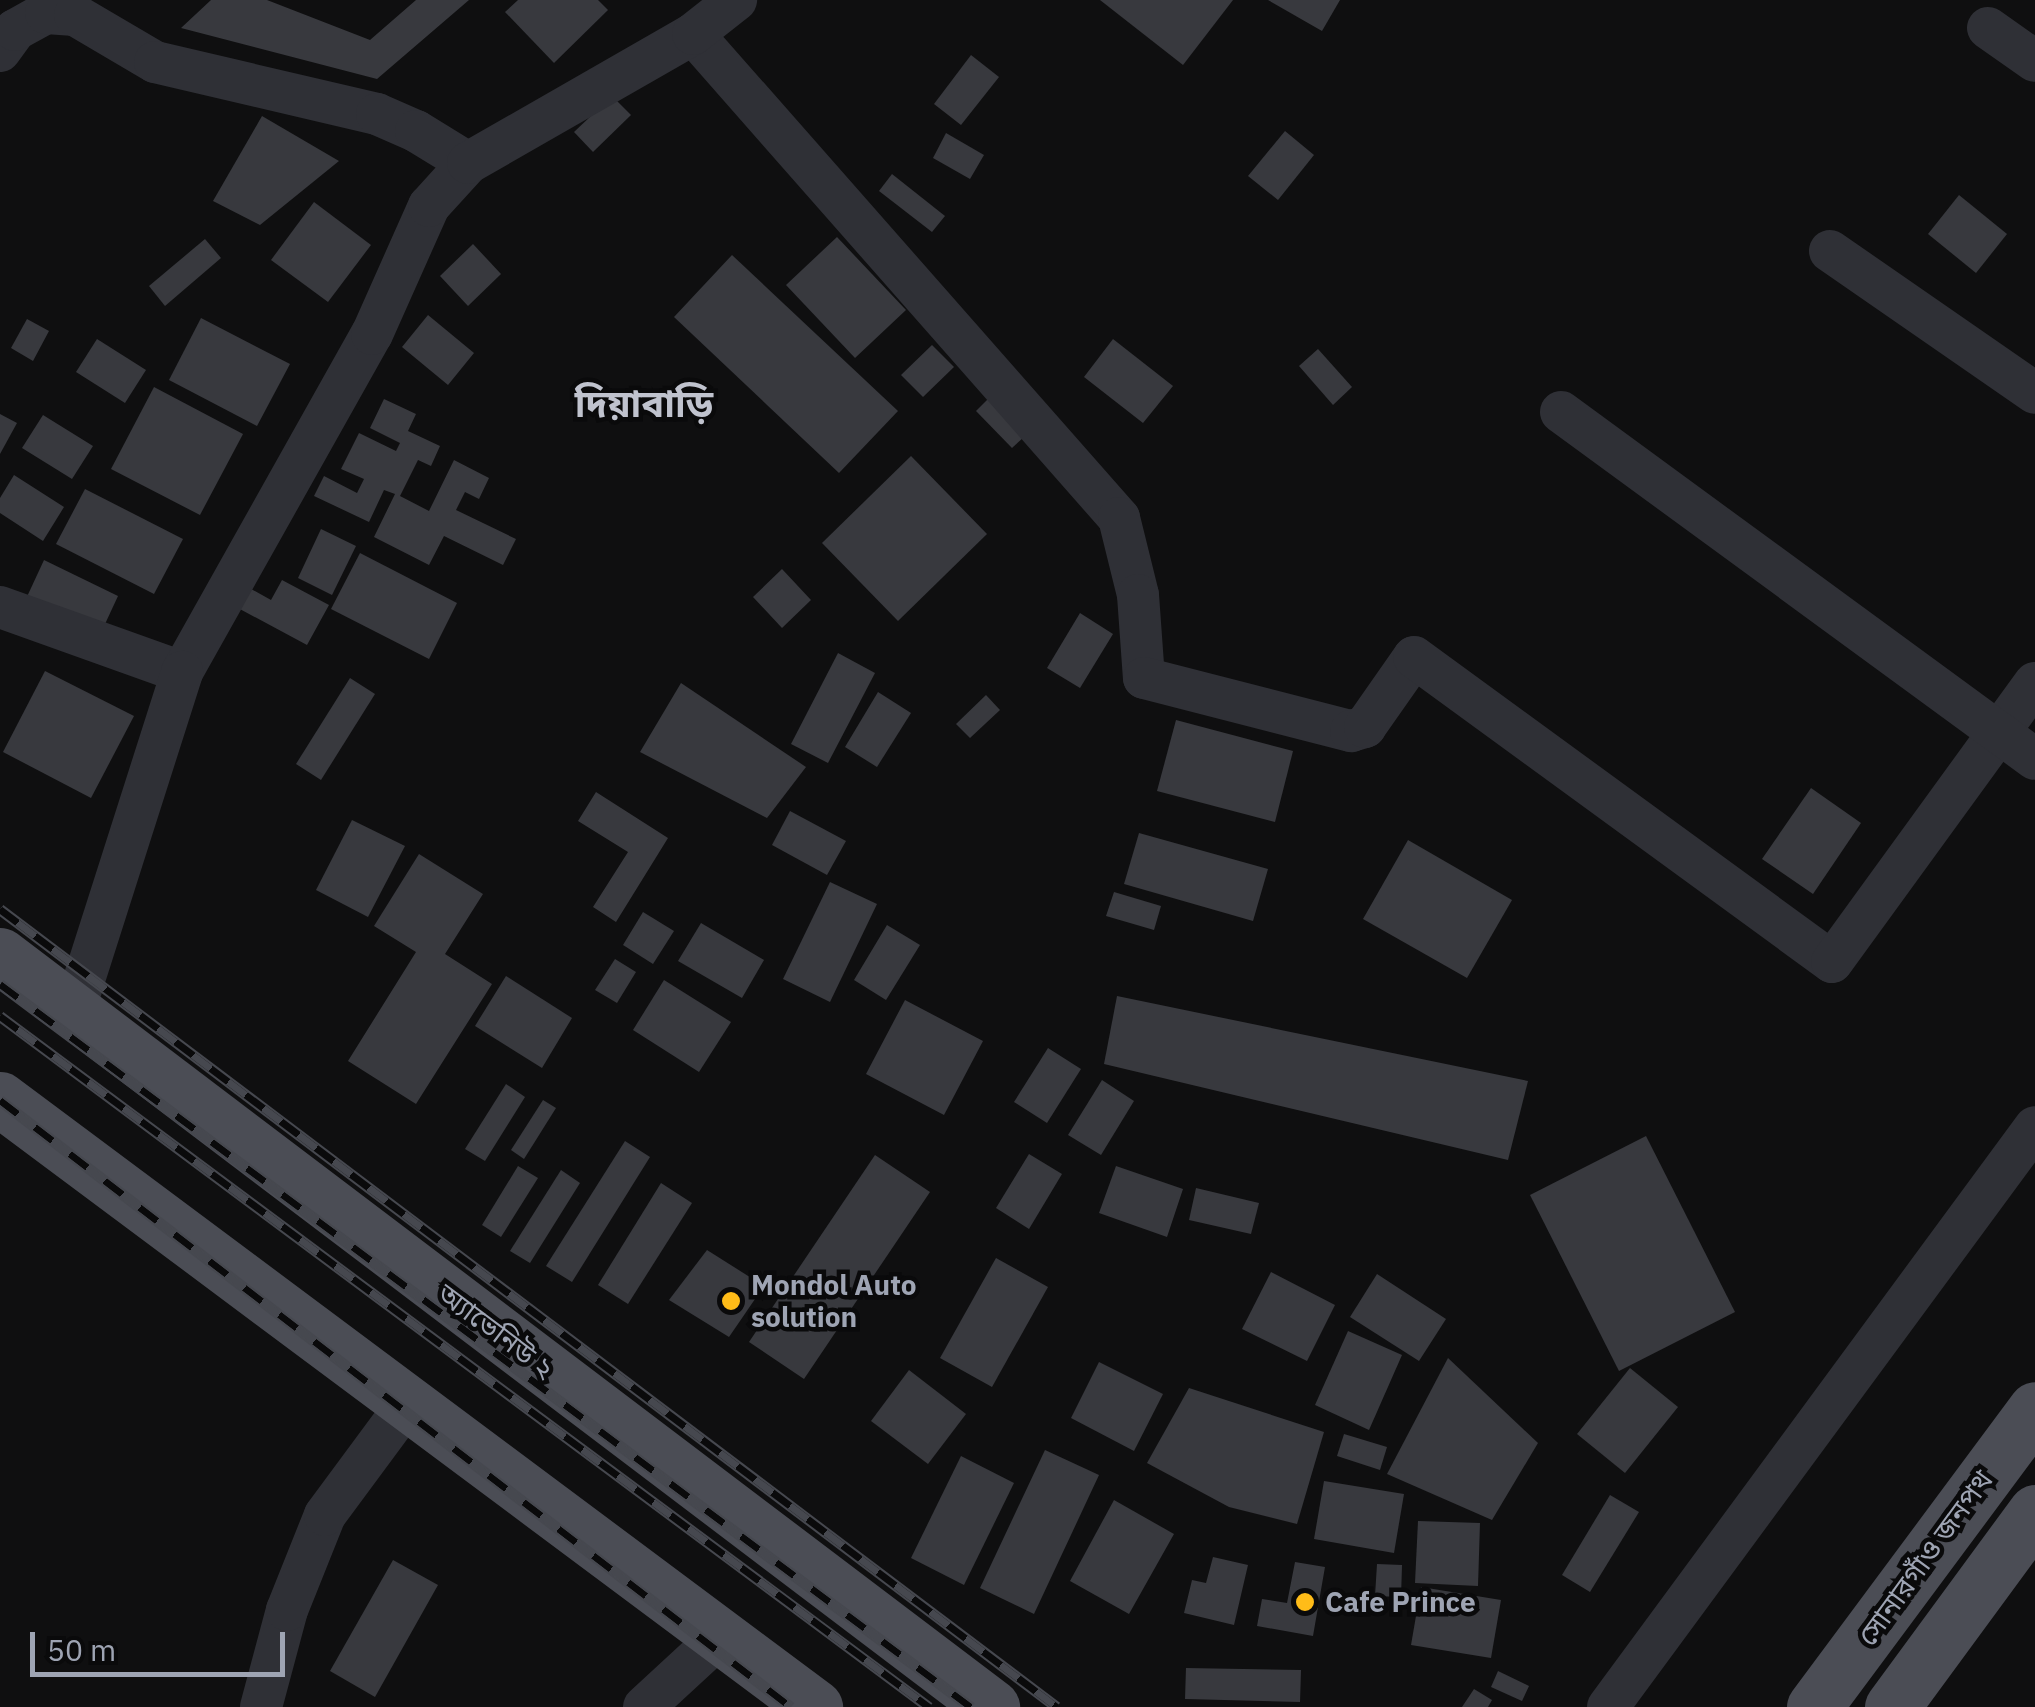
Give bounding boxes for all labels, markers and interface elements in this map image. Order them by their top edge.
district label: দিয়াবাড়ি [575,380,713,426]
place label: Mondol Auto solution [751,1268,917,1334]
street label: অ্যাভেনিউ ২ [431,1276,561,1386]
marker: Mondol Auto solution [720,1290,742,1312]
street label: সোনারগাঁও জনপথ [1850,1464,2000,1652]
place label: Cafe Prince [1325,1585,1476,1619]
marker: Cafe Prince [1294,1591,1316,1613]
scale bar [35,1612,290,1674]
text: 50 m [47,1630,116,1669]

